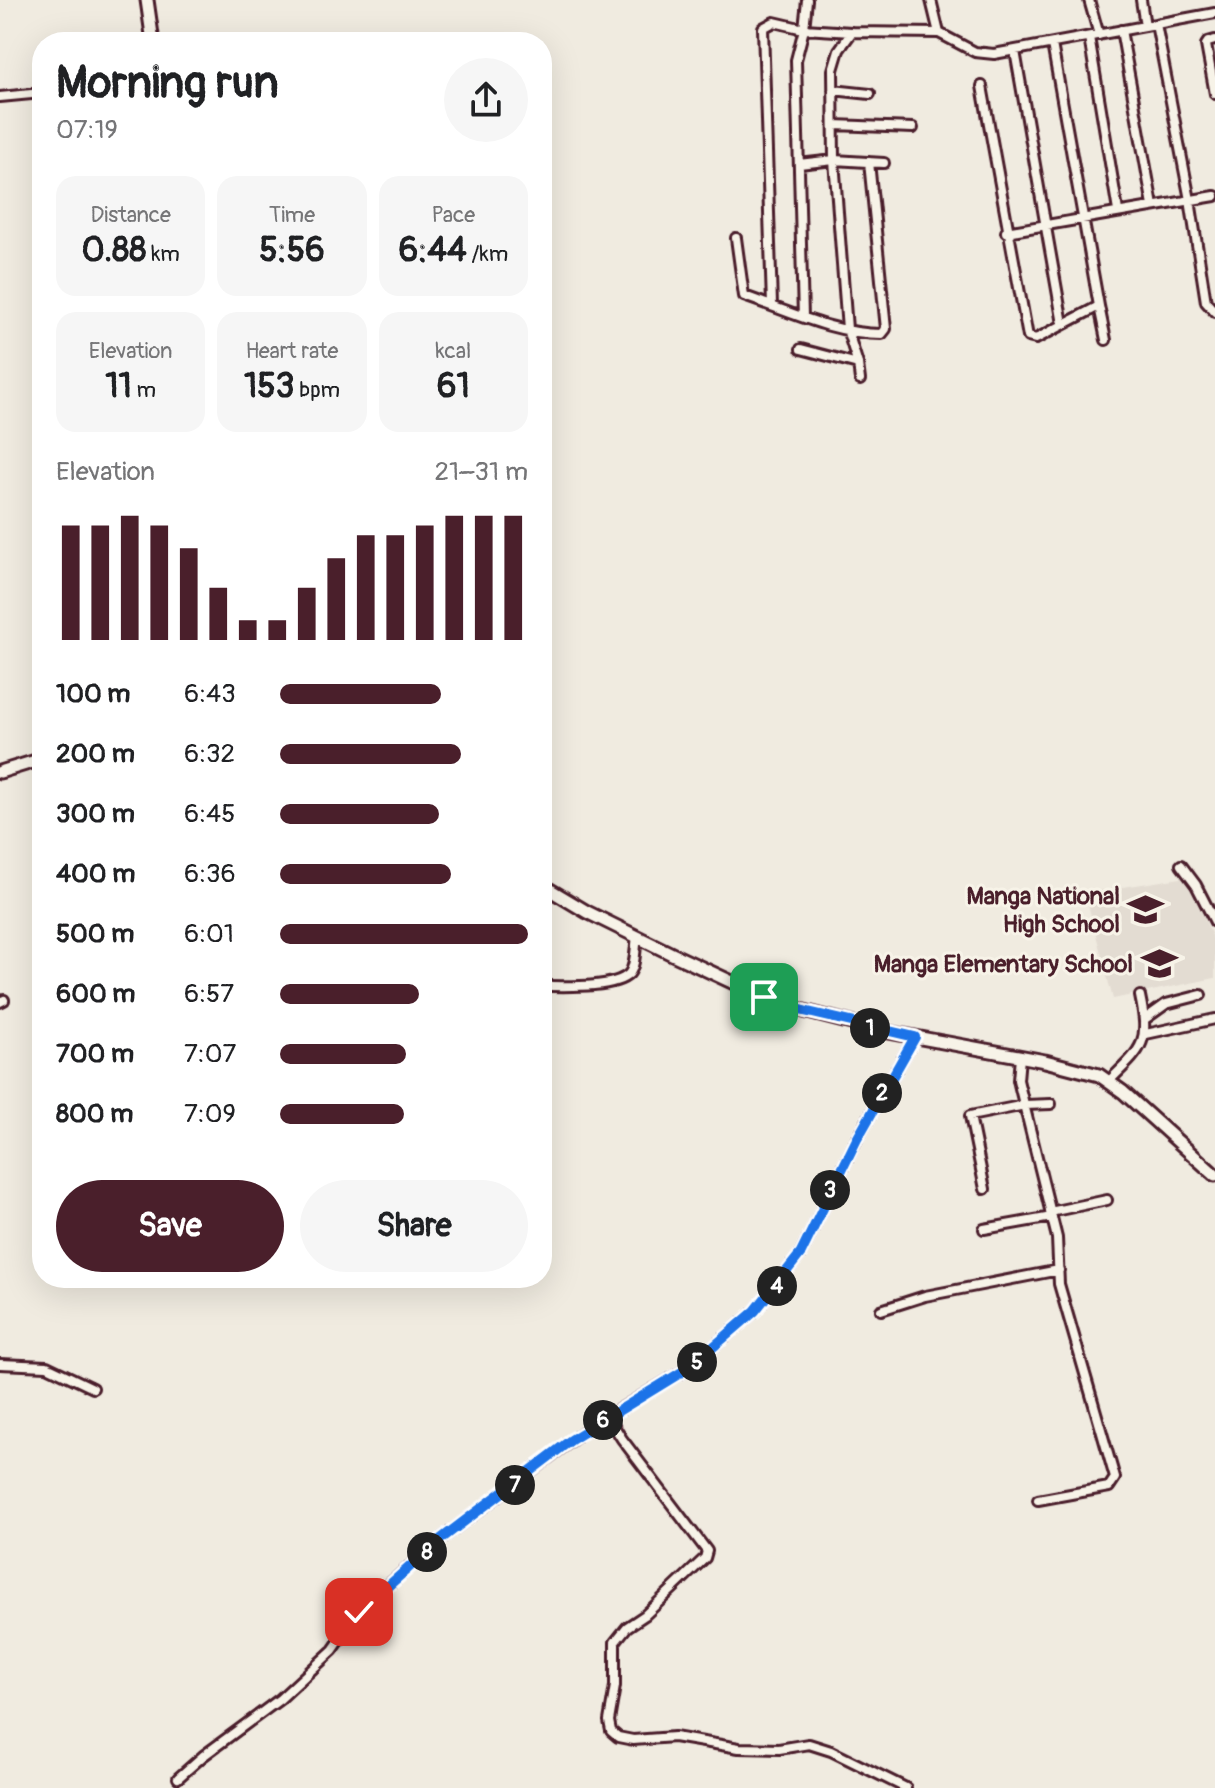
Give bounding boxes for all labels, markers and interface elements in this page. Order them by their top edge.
text: Morning run [56,56,279,111]
button: share [444,58,528,142]
text: 07:19 [56,114,118,146]
text: Distance [90,201,171,229]
text: Time [269,201,315,229]
text: Pace [432,201,475,229]
text: 0.88 [81,229,146,272]
text: 5:56 [259,229,325,272]
text: 6:44 [398,229,467,272]
text: km [146,240,180,268]
text: /km [467,240,508,268]
text: Elevation [89,337,173,365]
text: Heart rate [246,337,338,365]
text: kcal [435,337,471,365]
text: 11 [105,365,132,408]
text: 153 [244,365,295,408]
text: 61 [437,365,470,408]
text: m [132,376,156,404]
text: bpm [295,376,340,404]
text: Elevation [56,456,155,488]
text: 21–31 m [435,456,528,488]
text: 100 m [56,678,130,710]
text: 6:43 [184,678,236,710]
text: 200 m [56,738,135,770]
text: 6:32 [184,738,235,770]
text: 300 m [56,798,135,830]
text: 6:45 [184,798,235,830]
text: 400 m [56,858,135,890]
text: 6:36 [184,858,236,890]
place label: Manga National High School [967,882,1120,939]
school or university icon: Manga National High School [1127,891,1165,929]
text: 500 m [56,918,134,950]
text: 6:01 [184,918,234,950]
school or university icon: Manga Elementary School [1140,945,1178,983]
place label: Manga Elementary School [874,950,1133,979]
pin [730,963,798,1031]
icon: arrive [742,975,786,1019]
text: 600 m [56,978,135,1010]
text: 6:57 [184,978,234,1010]
pin: 1 [850,1008,890,1048]
text: 1 [866,1014,874,1042]
text: 700 m [56,1038,134,1070]
text: 7:07 [184,1038,236,1070]
pin: 2 [862,1073,902,1113]
text: 2 [876,1079,888,1107]
text: 800 m [56,1098,133,1130]
text: 7:09 [184,1098,236,1130]
pin: 3 [810,1170,850,1210]
text: 3 [824,1176,836,1204]
button: Save [56,1180,284,1272]
button: Share [300,1180,528,1272]
pin: 4 [757,1266,797,1306]
text: 4 [771,1272,783,1300]
pin: 5 [677,1342,717,1382]
text: 5 [691,1348,703,1376]
pin: 6 [583,1400,623,1440]
text: 6 [597,1406,609,1434]
pin: 7 [495,1465,535,1505]
text: 7 [509,1471,521,1499]
pin: 8 [407,1532,447,1572]
text: 8 [421,1538,433,1566]
pin [325,1578,393,1646]
icon: check [337,1590,381,1634]

